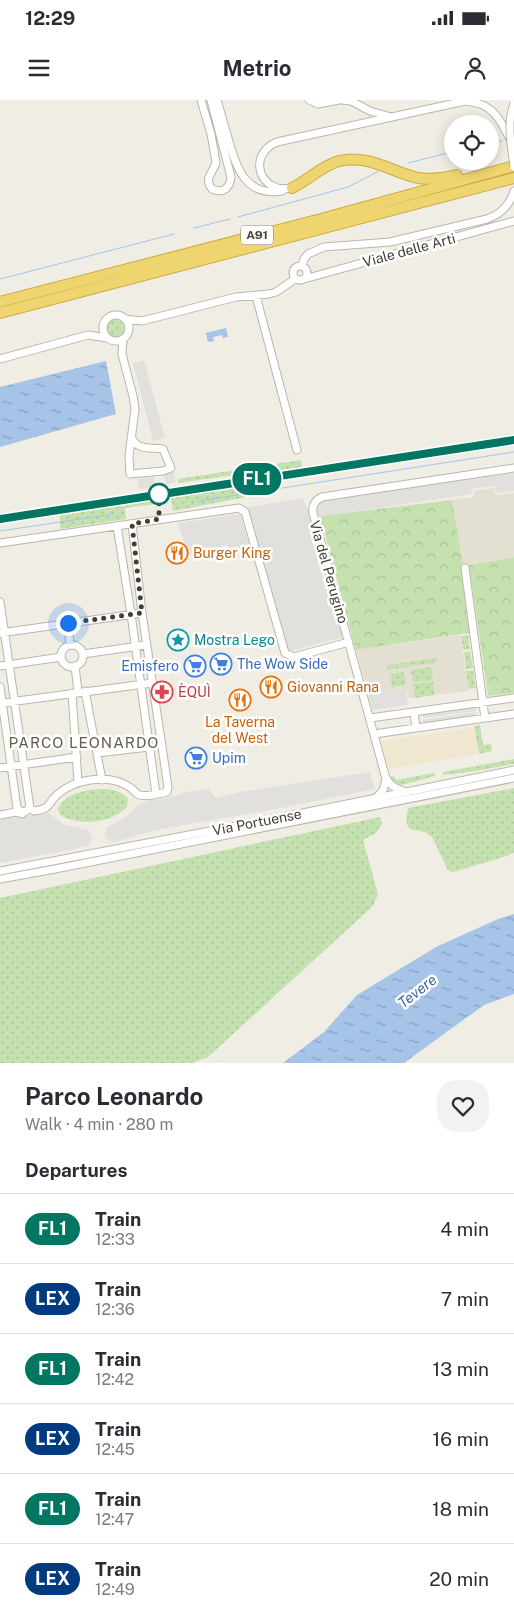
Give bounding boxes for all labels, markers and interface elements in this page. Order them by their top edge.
text: 12:29 [25,7,75,29]
icon: menu [25,54,53,82]
icon: person [461,54,489,82]
text: Metrio [223,55,291,81]
map controls [444,115,499,170]
button: locate [444,115,499,170]
road number: A91 [241,226,273,244]
street label: Viale delle Arti [361,230,457,270]
line badge: FL1 [228,463,286,495]
text: FL1 [242,468,272,489]
unlabelled marker [148,483,170,505]
street label: Via del Perugino [307,519,351,625]
restaurant icon: Burger King [165,541,189,565]
place label: Burger King [193,545,271,561]
your location [56,611,81,636]
place icon: Mostra Lego [166,628,190,652]
place label: Mostra Lego [194,632,275,648]
supermarket icon: The Wow Side [209,652,233,676]
supermarket icon: Emisfero [183,654,207,678]
place label: The Wow Side [237,656,328,672]
place label: Emisfero [121,658,179,674]
restaurant icon: Giovanni Rana [259,675,283,699]
place label: Giovanni Rana [287,679,379,695]
pharmacy icon: ÈQUÌ [150,680,174,704]
place label: ÈQUÌ [178,683,211,700]
restaurant icon: La Taverna del West [228,688,252,712]
place label: La Taverna del West [205,714,275,746]
district label: PARCO LEONARDO [9,734,159,751]
supermarket icon: Upim [184,746,208,770]
place label: Upim [212,750,246,766]
street label: Via Portuense [211,806,303,838]
water label: Tevere [394,971,440,1011]
button: heart [437,1080,489,1132]
text: Parco Leonardo [25,1082,203,1110]
text: Walk · 4 min · 280 m [25,1115,173,1134]
text: Departures [25,1159,128,1181]
text: Train [95,1208,141,1230]
text: FL1 [38,1218,67,1239]
text: 4 min [440,1218,489,1240]
text: 12:33 [95,1230,135,1249]
text: Train [95,1278,141,1300]
text: LEX [35,1288,70,1309]
text: 7 min [441,1288,489,1310]
text: 12:36 [95,1300,135,1319]
text: Train [95,1348,141,1370]
text: FL1 [38,1358,67,1379]
text: 13 min [432,1358,489,1380]
text: 12:42 [95,1370,134,1389]
text: Train [95,1418,141,1440]
text: LEX [35,1428,70,1449]
text: 16 min [433,1428,489,1450]
text: 12:45 [95,1440,135,1459]
text: Train [95,1488,141,1510]
text: FL1 [38,1498,67,1519]
text: 18 min [432,1498,489,1520]
text: 12:47 [95,1510,134,1529]
text: Train [95,1558,141,1580]
text: LEX [35,1568,70,1589]
text: 20 min [429,1568,489,1590]
text: 12:49 [95,1580,135,1599]

